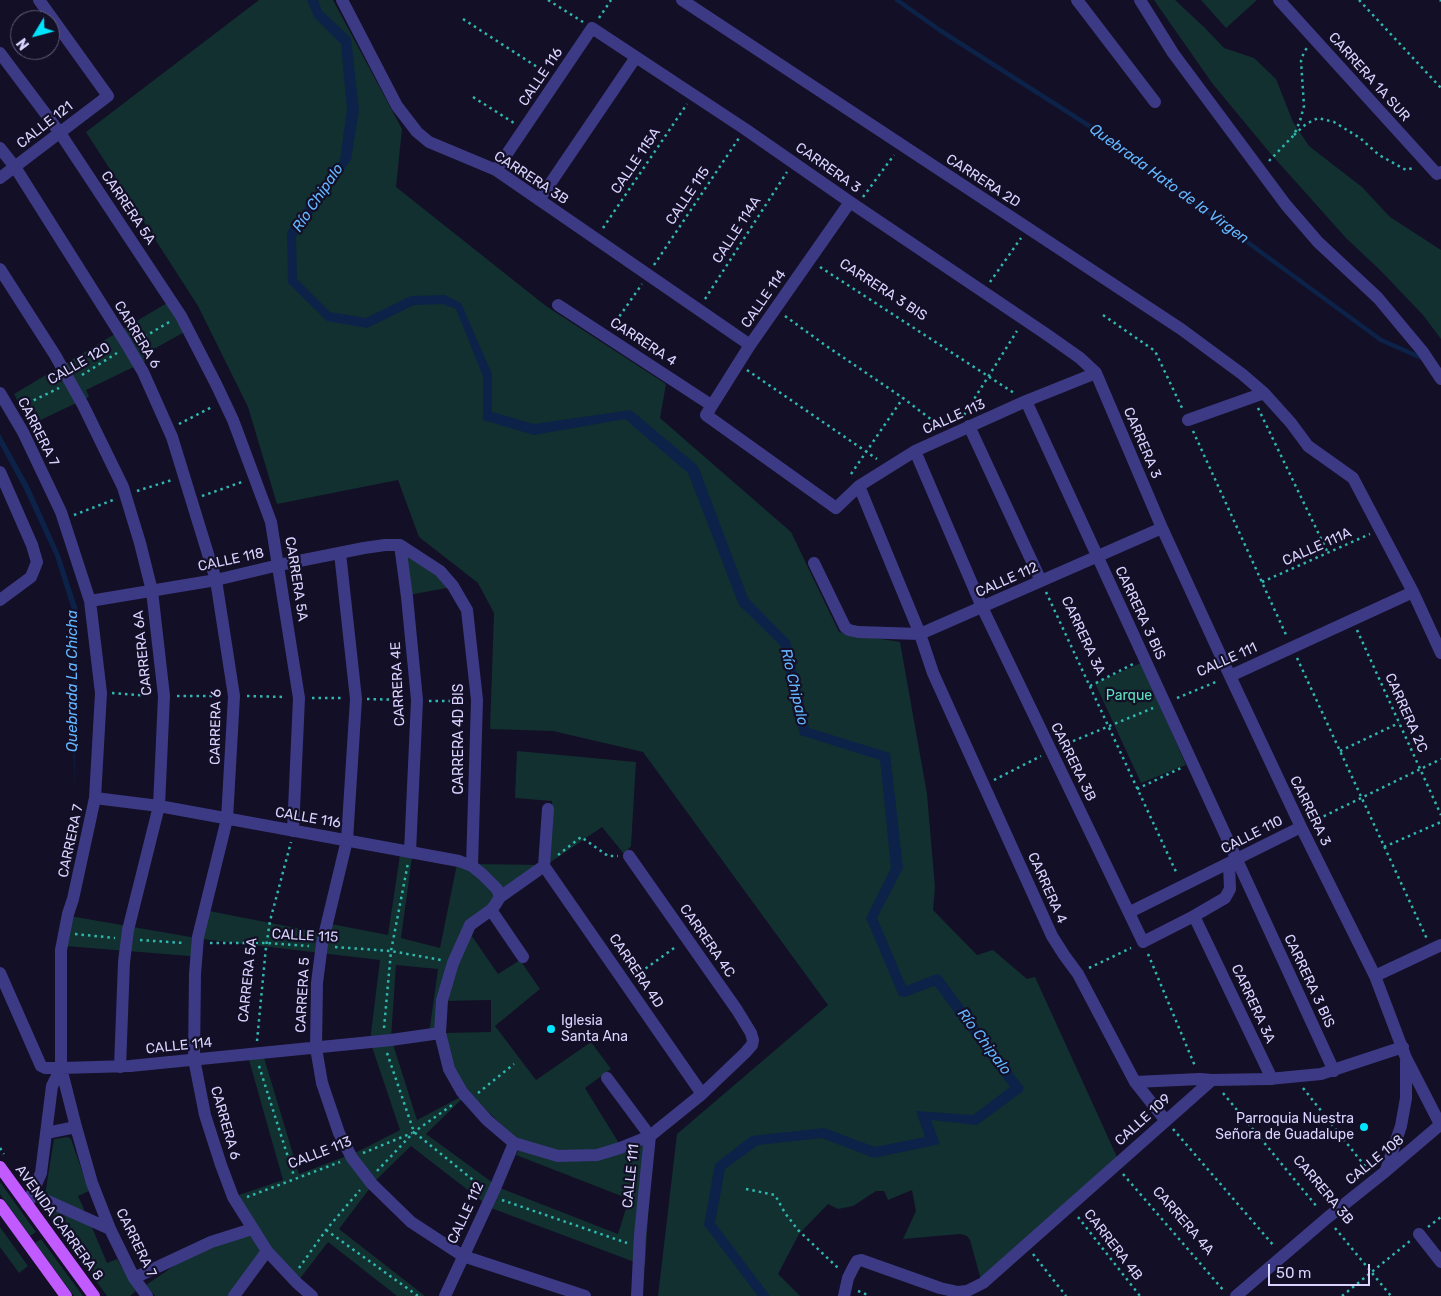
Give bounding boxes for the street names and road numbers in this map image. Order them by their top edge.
street label: CARRERA 1A SUR [1325,29,1413,125]
street label: CALLE 116 [515,45,567,109]
street label: CALLE 121 [14,98,76,152]
street label: CALLE 115A [608,125,664,197]
street label: CARRERA 3 [792,139,864,197]
street label: CARRERA 3B [491,148,571,208]
street label: CARRERA 2D [943,151,1023,211]
street label: CALLE 115 [662,164,714,228]
street label: CARRERA 5A [97,168,159,248]
street label: CALLE 114A [709,193,765,267]
street label: CARRERA 3 BIS [836,255,930,325]
street label: CALLE 114 [738,267,790,331]
street label: CARRERA 6 [110,298,164,372]
street label: CARRERA 4 [607,314,679,370]
street label: CALLE 120 [45,339,113,389]
street label: CARRERA 7 [14,395,62,469]
street label: CALLE 113 [920,396,988,438]
street label: CARRERA 3 [1119,405,1165,481]
street label: CALLE 111A [1280,524,1354,570]
street label: CARRERA 5A [281,536,311,622]
street label: CALLE 118 [196,545,266,575]
street label: CALLE 112 [973,559,1041,601]
street label: CARRERA 3 BIS [1111,564,1169,662]
street label: CARRERA 3A [1057,594,1109,678]
street label: CARRERA 6A [130,610,156,696]
street label: CALLE 111 [1194,639,1260,681]
street label: CARRERA 4E [387,641,409,727]
street label: CARRERA 2C [1381,671,1431,755]
street label: CARRERA 4D BIS [451,683,467,795]
street label: CARRERA 6 [207,689,225,765]
street label: CARRERA 3B [1047,720,1099,804]
street label: CARRERA 3 [1286,773,1334,849]
street label: CARRERA 7 [55,803,87,879]
street label: CALLE 116 [274,804,342,832]
street label: CALLE 110 [1218,812,1286,858]
street label: CARRERA 4 [1024,850,1070,926]
street label: CARRERA 4C [676,901,738,981]
street label: CALLE 115 [271,926,339,946]
street label: CARRERA 4D [605,931,667,1011]
street label: CARRERA 3 BIS [1280,932,1338,1030]
street label: CARRERA 5A [235,937,261,1023]
street label: CARRERA 5 [293,957,313,1033]
street label: CARRERA 3A [1227,962,1279,1046]
street label: CALLE 114 [145,1034,213,1058]
street label: CARRERA 6 [206,1084,244,1162]
street label: CALLE 109 [1112,1091,1174,1149]
street label: CALLE 108 [1342,1131,1408,1189]
street label: CALLE 113 [286,1133,354,1173]
street label: CALLE 111 [619,1143,643,1209]
street label: CARRERA 3B [1289,1152,1357,1228]
street label: AVENIDA CARRERA 8 [11,1162,107,1284]
street label: CALLE 112 [444,1179,488,1247]
street label: CARRERA 4A [1149,1183,1217,1259]
street label: CARRERA 7 [112,1206,160,1280]
street label: CARRERA 4B [1080,1206,1146,1284]

